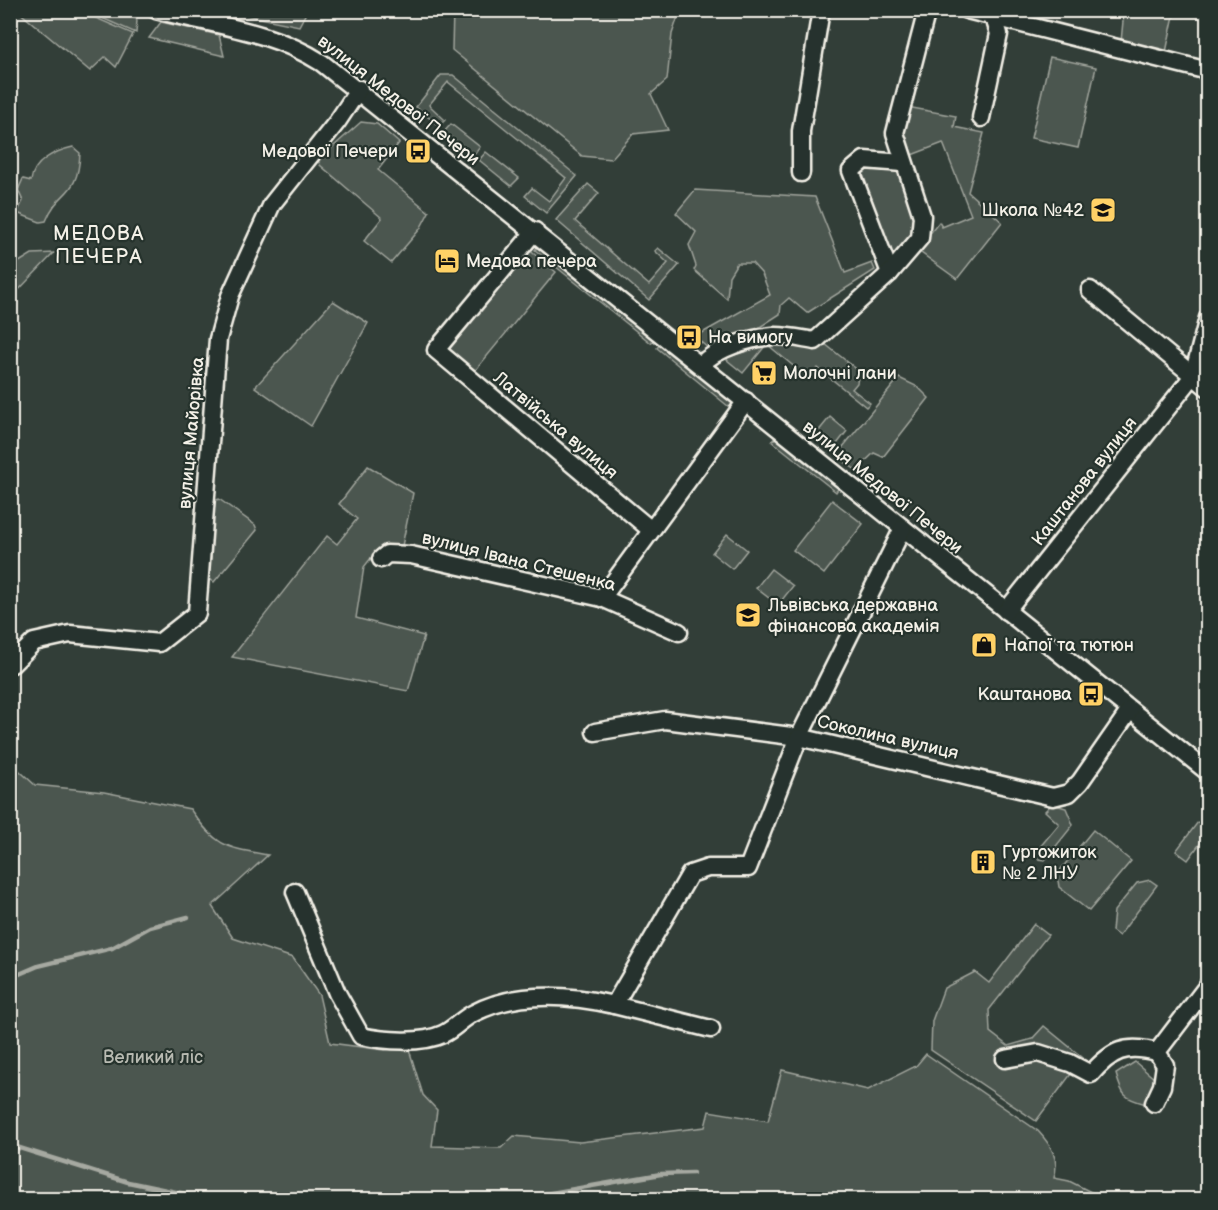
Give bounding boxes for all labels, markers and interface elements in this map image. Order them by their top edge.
street label: вулиця Медової Печери [314,30,484,170]
bus stop icon: Медової Печери [403,136,433,166]
place label: Медової Печери [262,140,398,162]
school or university icon: Школа №42 [1088,195,1118,225]
place label: Школа №42 [981,200,1084,221]
district label: МЕДОВА ПЕЧЕРА [53,222,145,269]
hotel icon: Медова печера [432,246,462,276]
place label: Медова печера [466,251,597,272]
bus stop icon: На вимогу [674,322,704,352]
place label: На вимогу [708,327,794,348]
street label: вулиця Майорівка [174,356,209,510]
supermarket icon: Молочні лани [749,358,779,388]
place label: Молочні лани [783,363,897,384]
street label: Латвійська вулиця [489,367,622,483]
street label: Каштанова вулиця [1028,413,1141,550]
street label: вулиця Медової Печери [798,416,967,558]
street label: вулиця Івана Стешенка [420,527,618,596]
place label: Львівська державна фінансова академія [767,595,939,637]
school or university icon: Львівська державна фінансова академія [733,600,763,630]
shop icon: Напої та тютюн [969,630,999,660]
place label: Напої та тютюн [1004,635,1134,656]
bus stop icon: Каштанова [1076,679,1106,709]
place label: Каштанова [978,684,1072,705]
street label: Соколина вулиця [815,711,961,764]
place label: Гуртожиток № 2 ЛНУ [1002,842,1097,884]
building icon: Гуртожиток № 2 ЛНУ [968,847,998,877]
park label: Великий ліс [103,1047,203,1068]

